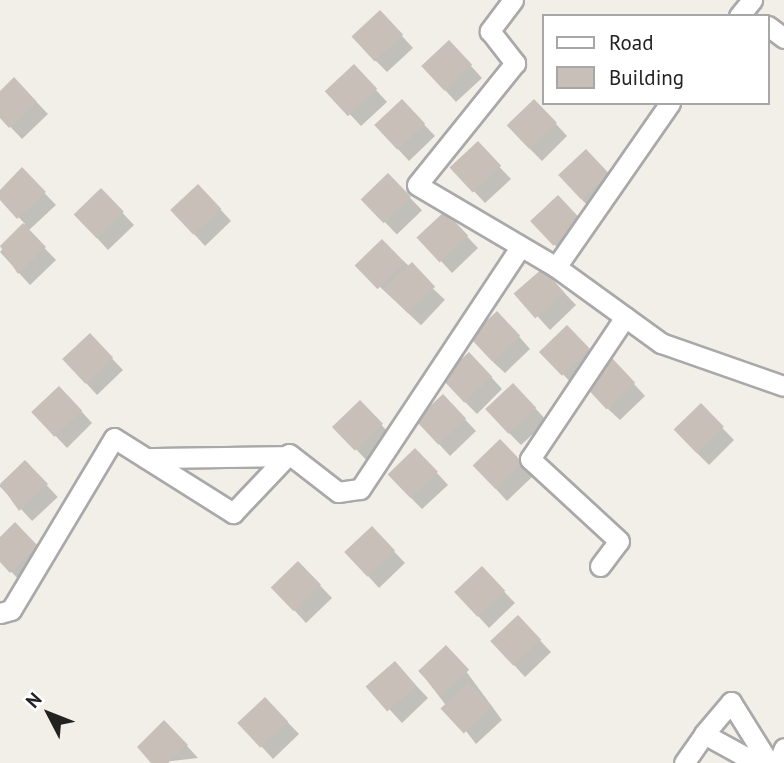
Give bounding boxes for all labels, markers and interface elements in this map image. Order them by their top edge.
legend [542,14,770,105]
text: Road [609,29,653,56]
text: Building [609,64,684,91]
north arrow [14,679,84,749]
text: N [20,687,46,713]

